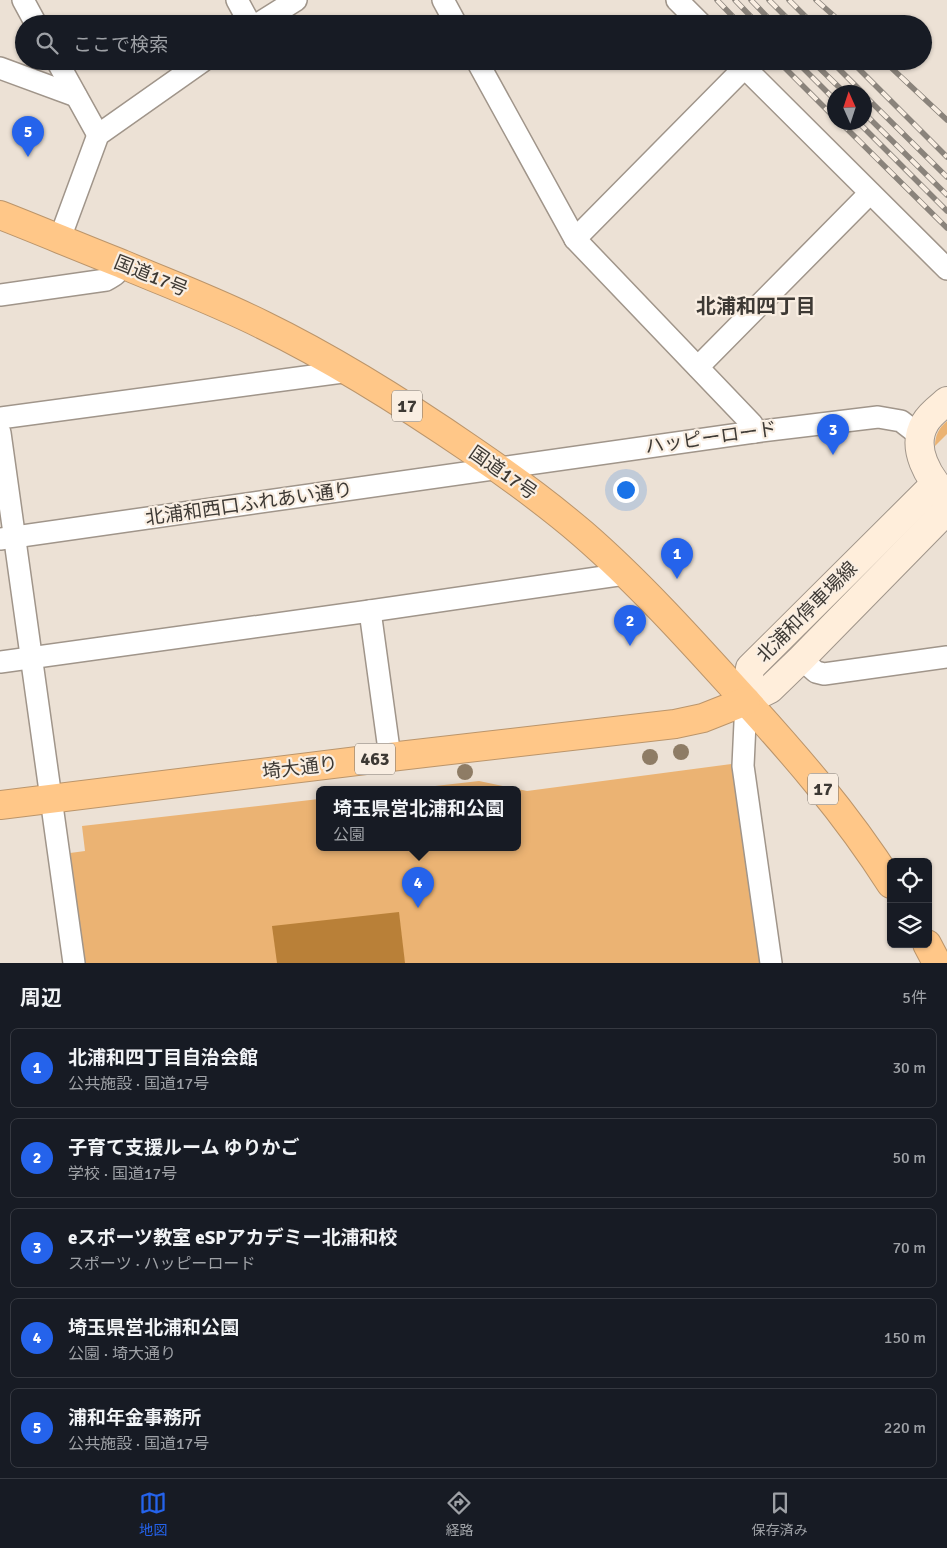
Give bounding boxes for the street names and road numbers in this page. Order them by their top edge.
street label: 国道17号 [111,250,191,302]
road number: 17 [392,391,422,422]
street label: ハッピーロード [643,417,779,459]
street label: 国道17号 [464,441,542,505]
street label: 北浦和西口ふれあい通り [144,478,354,530]
street label: 北浦和停車場線 [751,556,863,668]
road number: 463 [355,744,395,774]
street label: 埼大通り [261,751,339,785]
road number: 17 [808,774,838,804]

